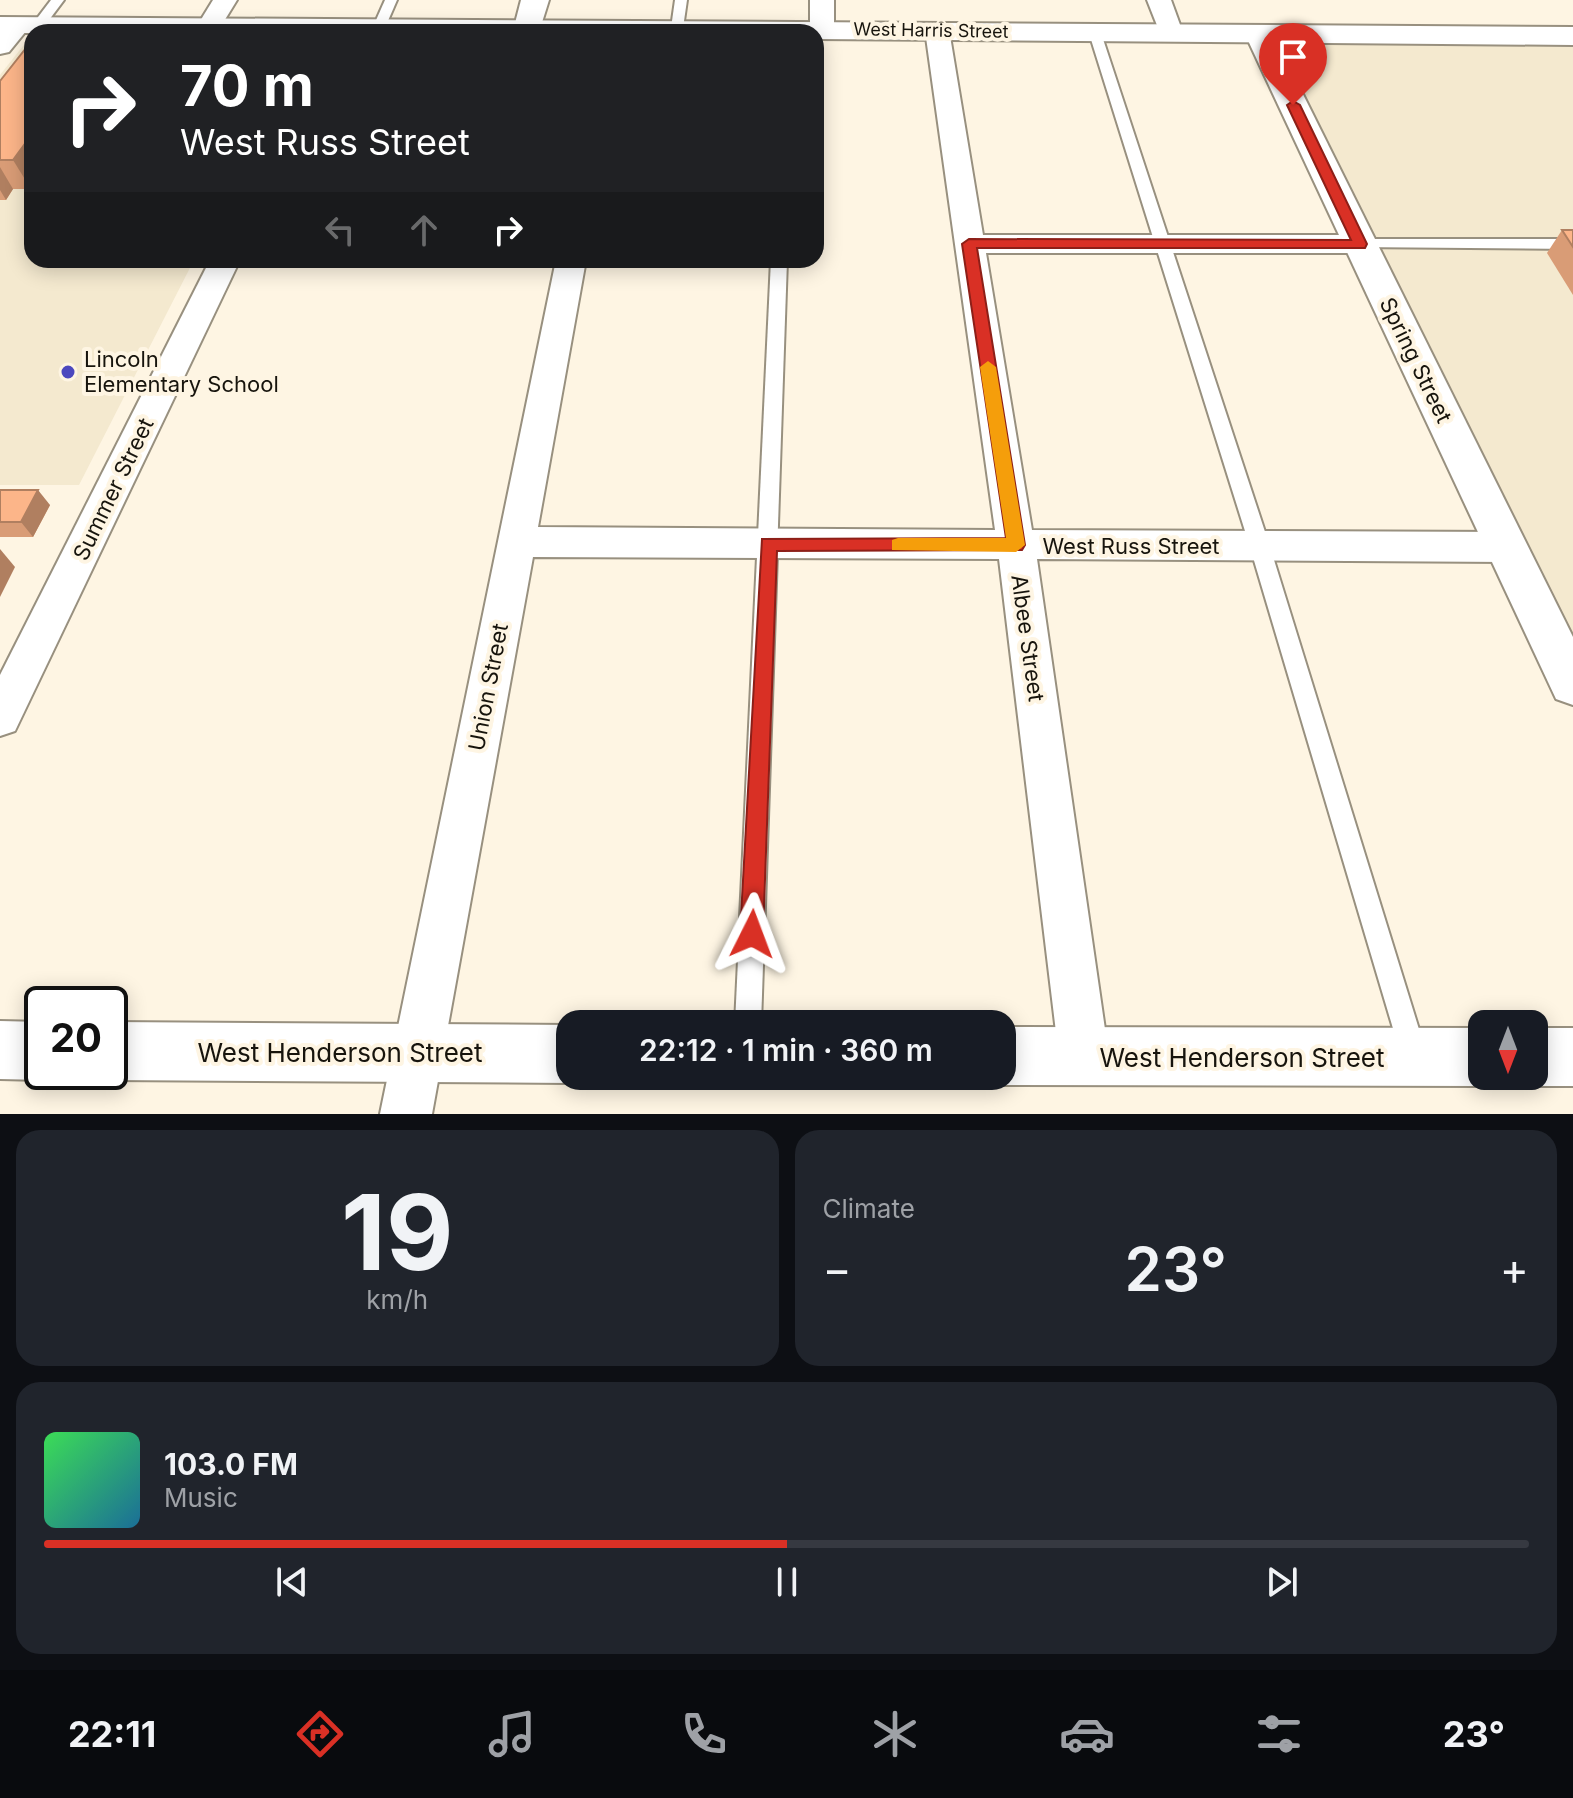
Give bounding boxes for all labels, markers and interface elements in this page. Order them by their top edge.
street label: West Harris Street [853,18,1009,42]
pin [1259,23,1327,105]
icon: arrive [1271,35,1315,79]
text: 70 m [180,52,314,120]
icon: right [48,56,152,160]
text: West Russ Street [180,120,470,164]
icon: left [318,208,362,252]
icon: ahead [402,208,446,252]
icon: right [486,208,530,252]
street label: Spring Street [1374,293,1458,427]
place label: Lincoln Elementary School [84,346,279,397]
marker: Lincoln Elementary School [59,363,77,381]
street label: Summer Street [67,414,159,564]
street label: West Russ Street [1042,533,1220,559]
street label: Albee Street [1006,573,1050,703]
street label: Union Street [463,621,513,753]
position arrow [710,892,794,976]
speed limit sign: 20 [24,986,128,1090]
north arrow [1468,1010,1548,1090]
map controls [1468,1010,1548,1090]
text: 22:12 · 1 min · 360 m [639,1032,933,1068]
street label: West Henderson Street [197,1037,483,1068]
street label: West Henderson Street [1099,1042,1385,1073]
text: 19 [341,1169,453,1295]
text: Climate [823,1193,915,1224]
text: 23° [1125,1233,1227,1305]
text: − [823,1242,852,1296]
text: + [1500,1242,1529,1296]
text: km/h [366,1284,428,1315]
text: 103.0 FM [164,1446,298,1482]
text: Music [164,1482,238,1513]
icon: previous [270,1560,314,1604]
icon: pause [765,1560,809,1604]
icon: next [1260,1560,1304,1604]
icon: directions [292,1706,348,1762]
icon: music [484,1706,540,1762]
icon: phone [676,1706,732,1762]
icon: climate [867,1706,923,1762]
icon: car [1059,1706,1115,1762]
icon: filters [1251,1706,1307,1762]
text: 22:11 [68,1712,156,1756]
text: 23° [1443,1712,1505,1756]

